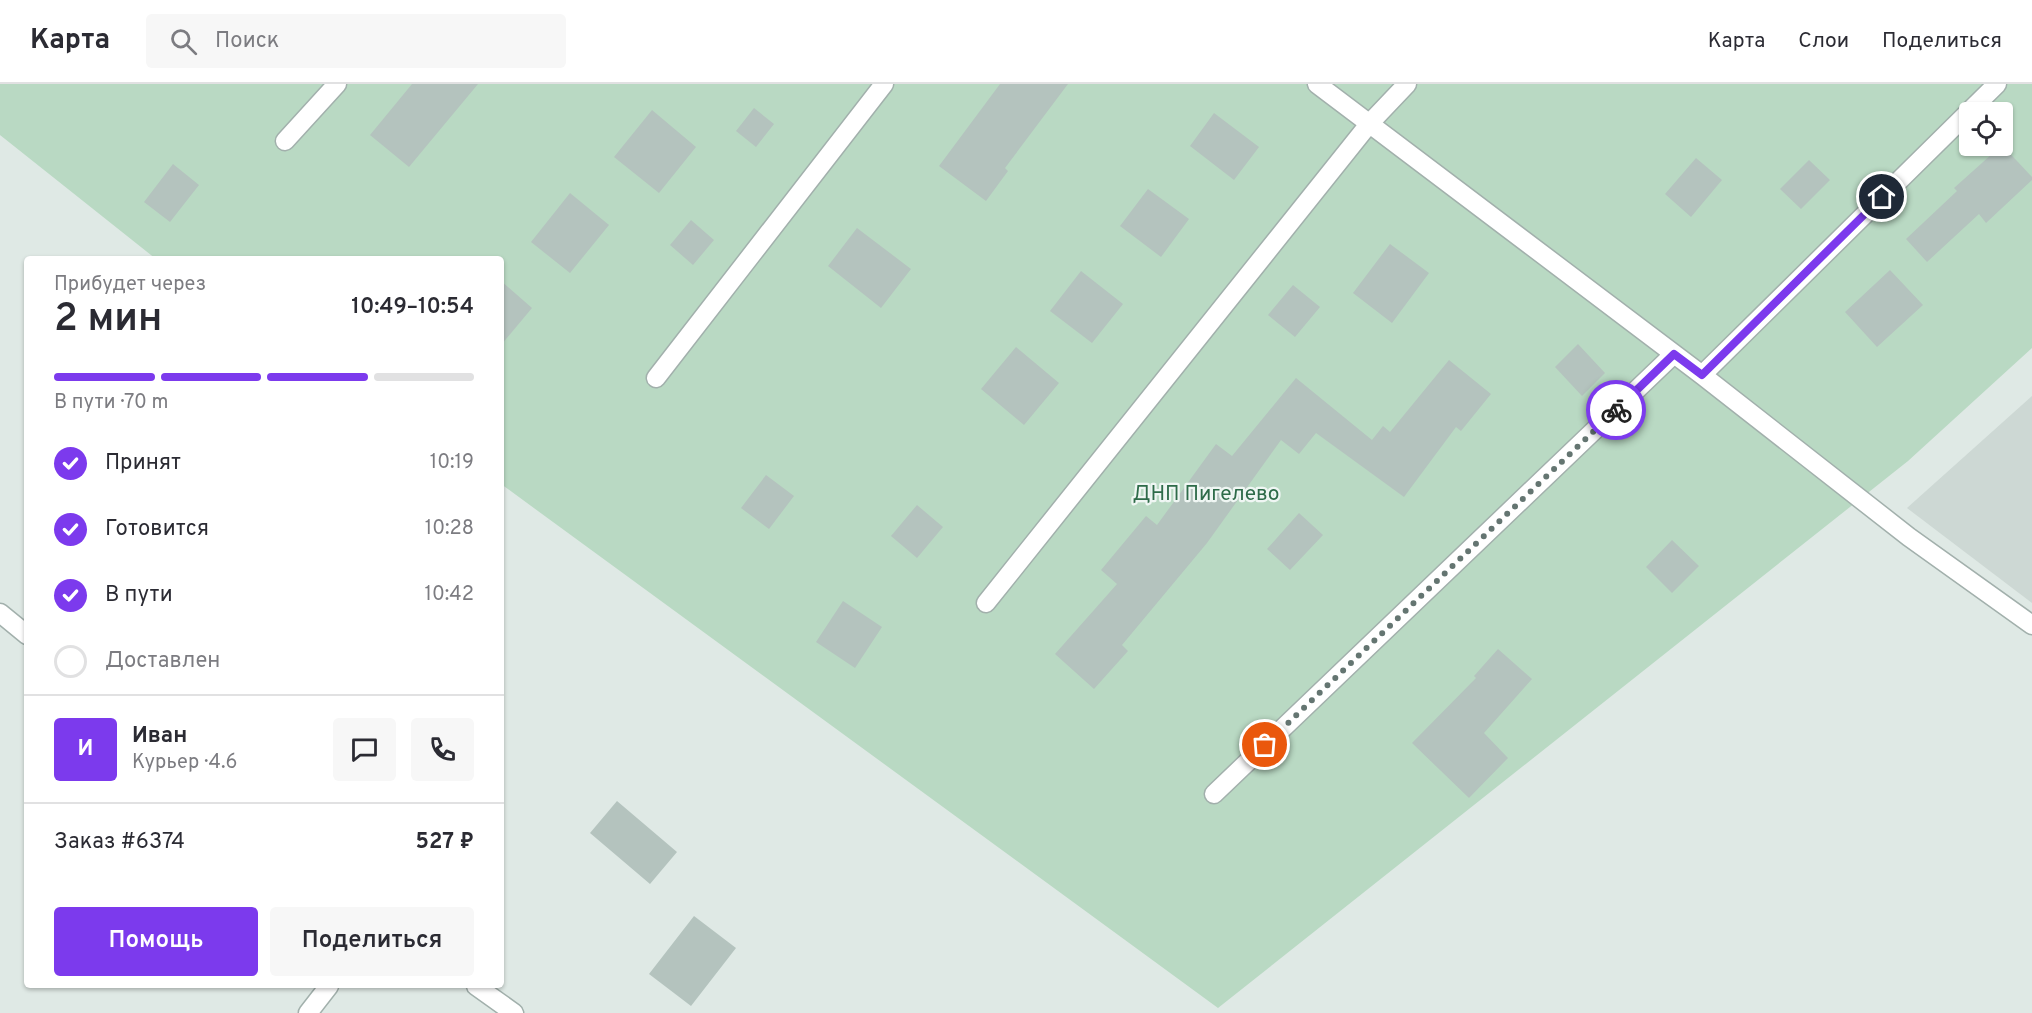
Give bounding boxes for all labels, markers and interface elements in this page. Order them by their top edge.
search box [146,14,566,68]
text: Карта [30,23,110,59]
icon: search [167,25,200,58]
text: Поиск [215,28,279,55]
text: Карта [1708,28,1765,55]
text: Слои [1798,28,1849,55]
text: Поделиться [1882,28,2002,55]
map controls [1959,102,2013,156]
button: locate [1959,102,2013,156]
pin [1856,171,1907,222]
icon: home [1865,180,1898,213]
text: Прибудет через [54,272,206,298]
text: 10:49–10:54 [351,294,474,321]
text: 2 мин [54,296,162,345]
courier [1586,380,1646,440]
text: В пути · 70 m [54,390,168,416]
icon: bike [1600,394,1633,427]
icon: check [54,447,87,480]
text: Принят [105,450,181,477]
text: 10:19 [430,450,474,476]
park label: ДНП Пигелево [1132,481,1280,508]
icon: check [54,513,87,546]
text: Готовится [105,516,209,543]
text: 10:28 [425,516,474,542]
icon: check [54,579,87,612]
text: В пути [105,582,173,609]
text: 10:42 [425,582,474,608]
text: Доставлен [105,648,220,675]
button: chat [333,718,396,781]
button: phone [411,718,474,781]
pin [1239,719,1290,770]
text: Иван [132,723,187,750]
icon: bag [1248,728,1281,761]
text: И [78,736,93,763]
text: Курьер · 4.6 [132,750,237,776]
text: Заказ #6374 [54,829,185,856]
text: 527 ₽ [416,829,474,856]
button: Помощь [54,907,258,976]
button: Поделиться [270,907,474,976]

